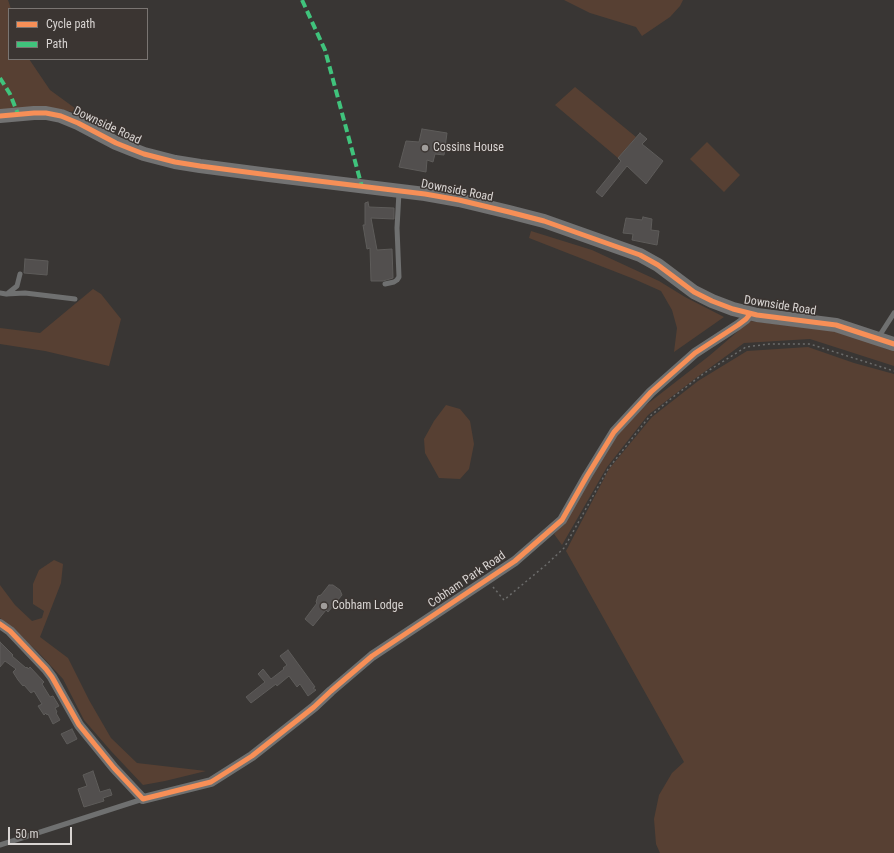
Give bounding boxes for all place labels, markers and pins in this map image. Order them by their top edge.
place label: Cossins House [433,141,504,155]
marker: Cossins House [420,143,430,153]
place label: Cobham Lodge [332,599,403,613]
marker: Cobham Lodge [319,601,329,611]

